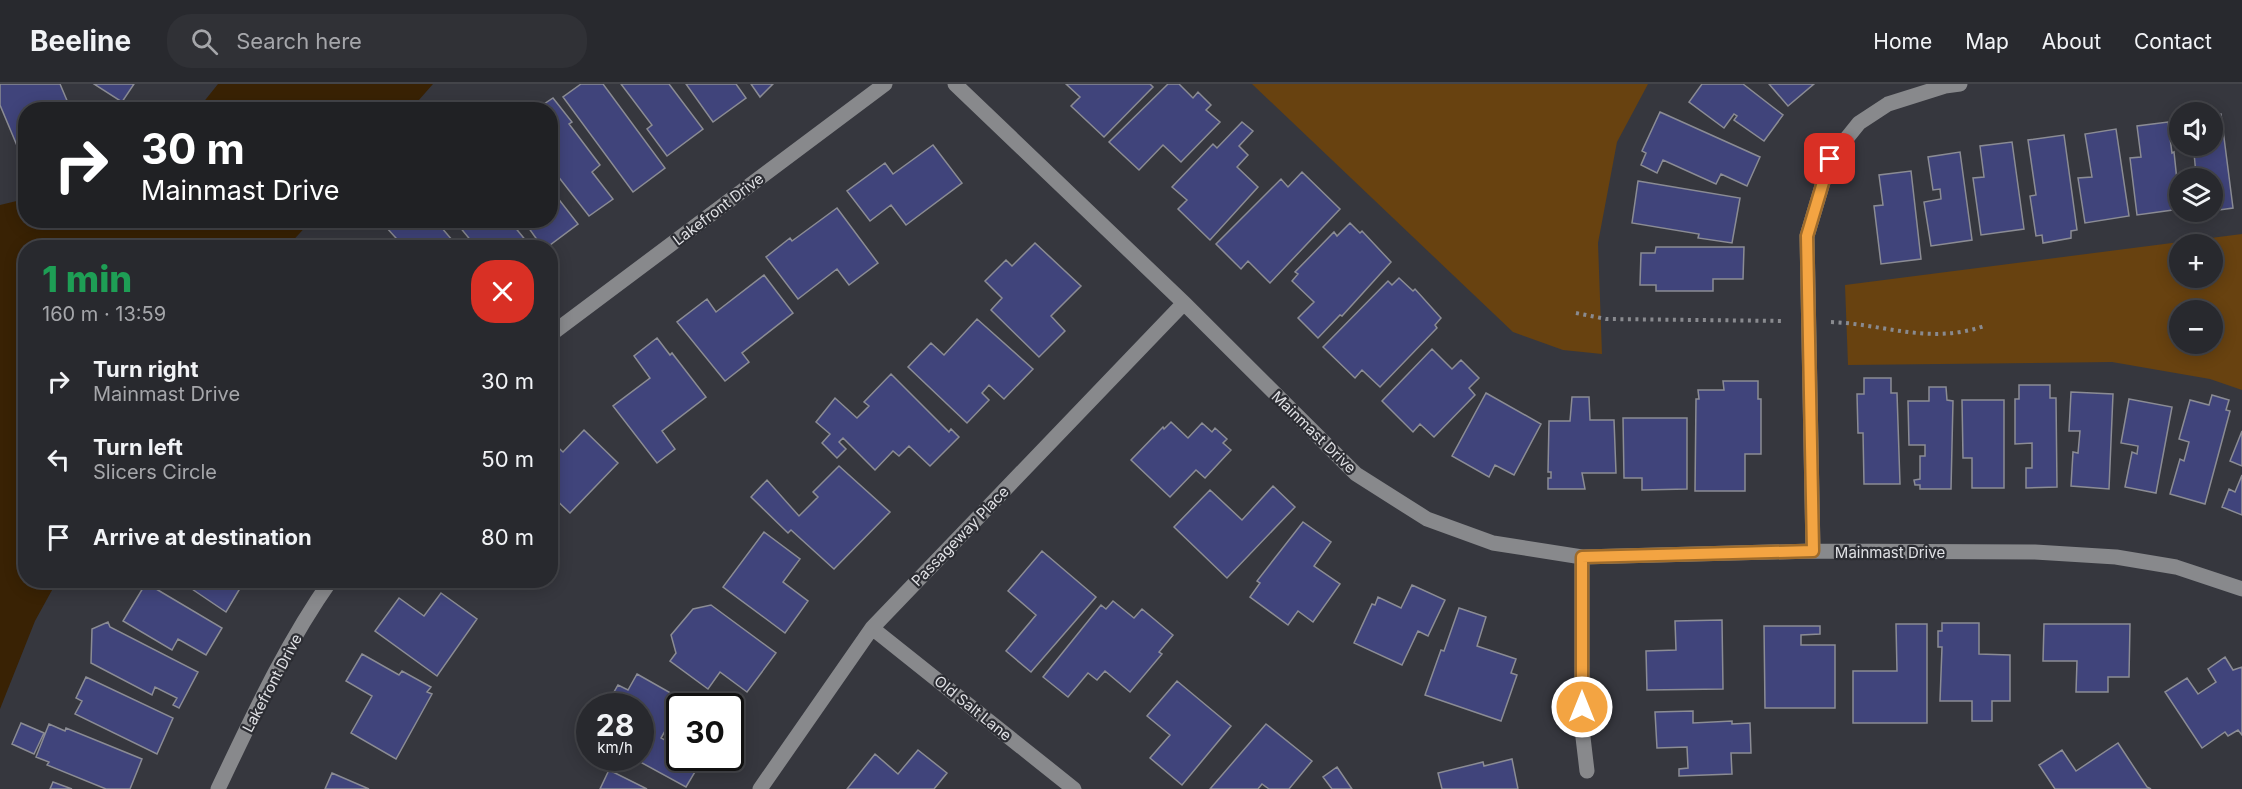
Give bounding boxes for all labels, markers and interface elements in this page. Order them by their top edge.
search box [167,14,587,68]
text: Beeline [30,24,131,58]
icon: search [188,25,221,58]
text: Search here [236,28,362,54]
text: Home [1873,29,1932,54]
text: Map [1965,29,2009,54]
text: About [2042,29,2101,54]
text: Contact [2134,29,2212,54]
map controls [2169,102,2223,354]
button: sound [2169,102,2223,156]
text: 30 m [141,123,245,174]
icon: right [42,126,120,204]
pin [1804,133,1855,184]
icon: arrive [1813,142,1846,175]
button: layers [2169,168,2223,222]
street label: Lakefront Drive [669,169,767,249]
text: Mainmast Drive [141,174,340,207]
button: + [2169,234,2223,288]
text: 1 min [42,257,132,301]
button: close [471,260,534,323]
button: − [2169,300,2223,354]
text: 160 m · 13:59 [42,302,166,326]
text: Turn right [93,356,199,382]
icon: right [42,365,75,398]
text: 30 m [481,368,534,394]
text: Mainmast Drive [93,382,240,406]
street label: Mainmast Drive [1268,387,1360,477]
text: Turn left [93,434,183,460]
icon: left [42,443,75,476]
text: 50 m [481,446,534,472]
text: Slicers Circle [93,460,217,484]
street label: Passageway Place [907,482,1013,590]
icon: arrive [42,521,75,554]
text: Arrive at destination [93,524,312,550]
text: 80 m [481,524,534,550]
street label: Mainmast Drive [1835,543,1945,562]
street label: Lakefront Drive [238,631,306,735]
street label: Old Salt Lane [930,671,1016,745]
position arrow [1550,675,1614,739]
speed limit sign: 30 [666,693,744,771]
text: 28 [596,707,634,743]
text: km/h [597,738,633,757]

